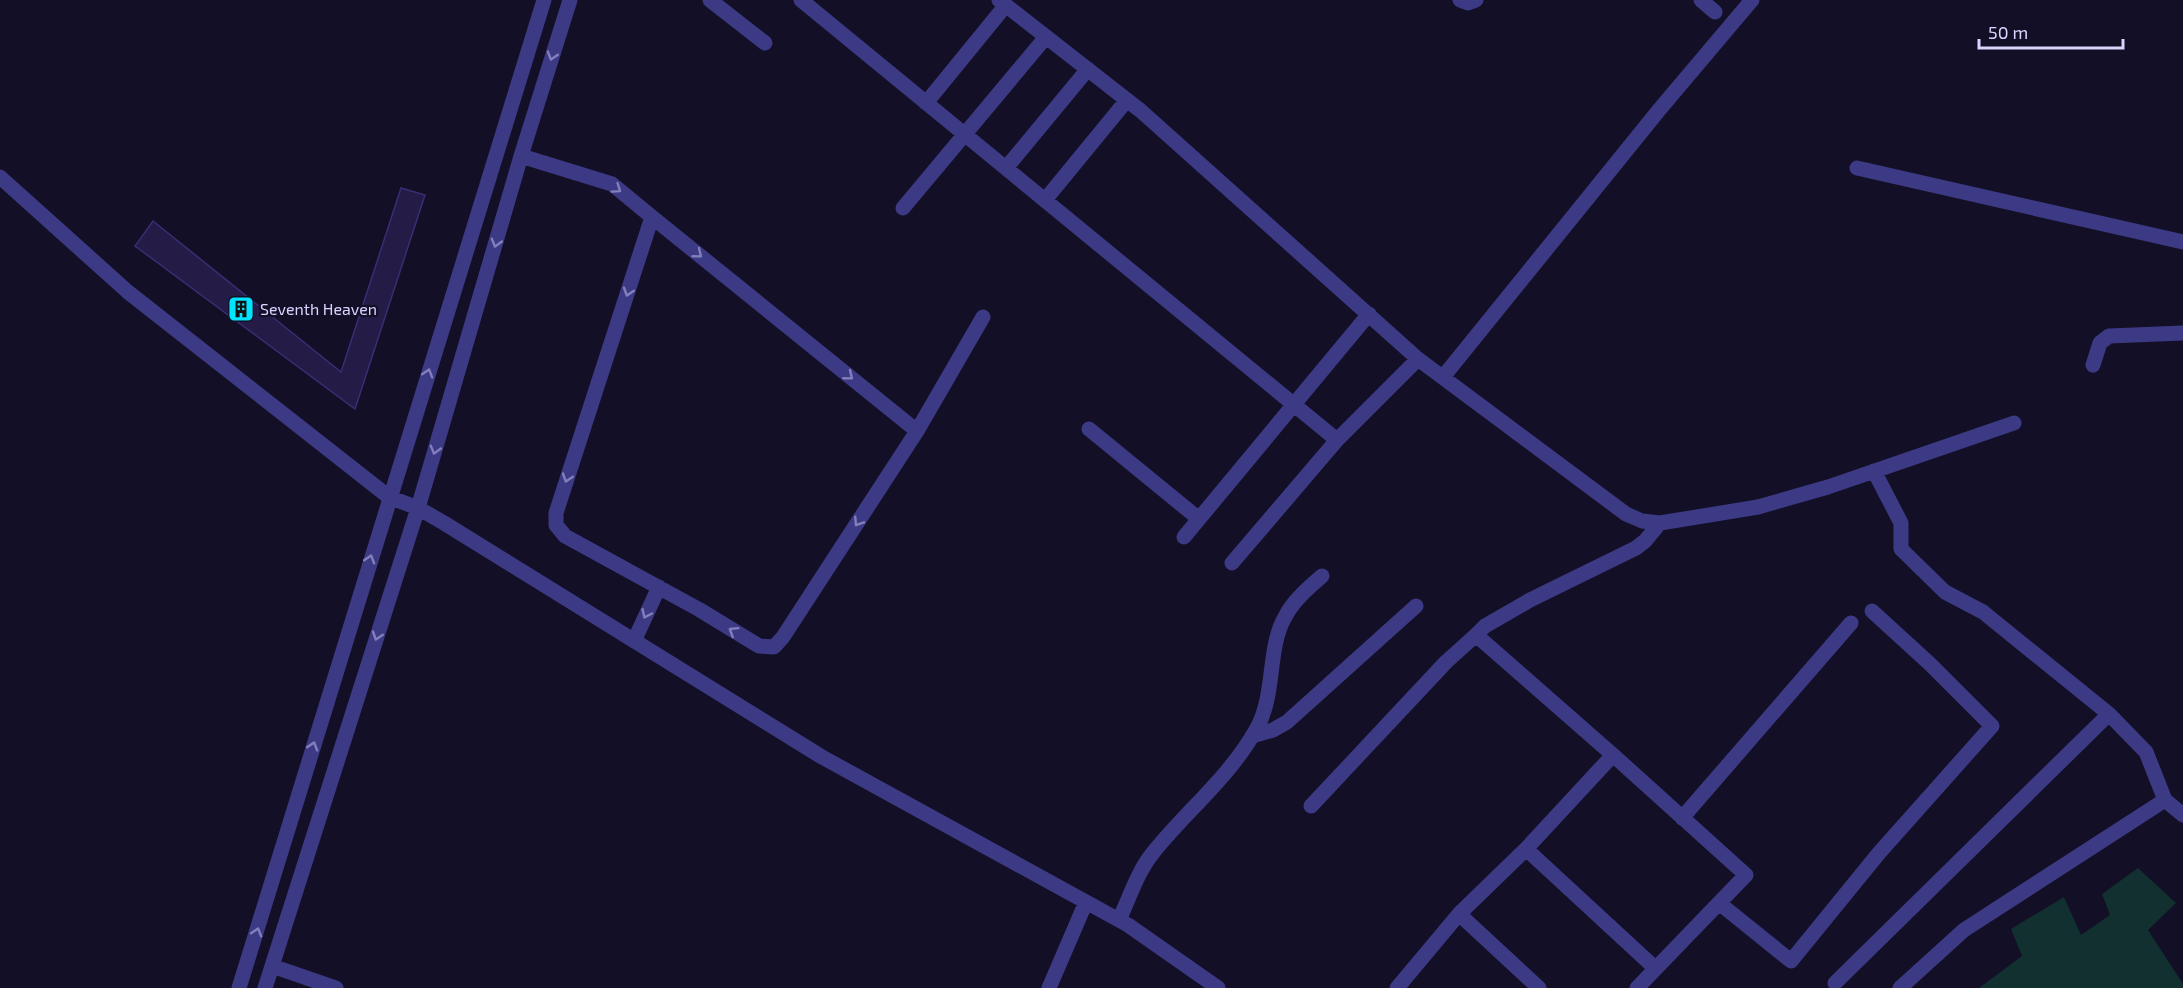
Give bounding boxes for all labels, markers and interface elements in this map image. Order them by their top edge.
scale bar [1979,12,2123,50]
text: 50 m [1988,21,2028,43]
one-way arrow [547,50,559,61]
one-way arrow [611,182,622,193]
one-way arrow [491,237,503,247]
one-way arrow [691,246,702,257]
one-way arrow [623,286,635,297]
building icon: Seventh Heaven [226,294,256,324]
place label: Seventh Heaven [260,299,377,318]
one-way arrow [421,368,433,379]
one-way arrow [843,369,854,380]
one-way arrow [430,444,442,455]
one-way arrow [562,472,575,483]
one-way arrow [854,516,866,526]
one-way arrow [363,554,376,565]
one-way arrow [642,608,654,619]
one-way arrow [729,626,739,638]
one-way arrow [372,630,384,641]
one-way arrow [306,741,319,752]
one-way arrow [249,927,262,938]

